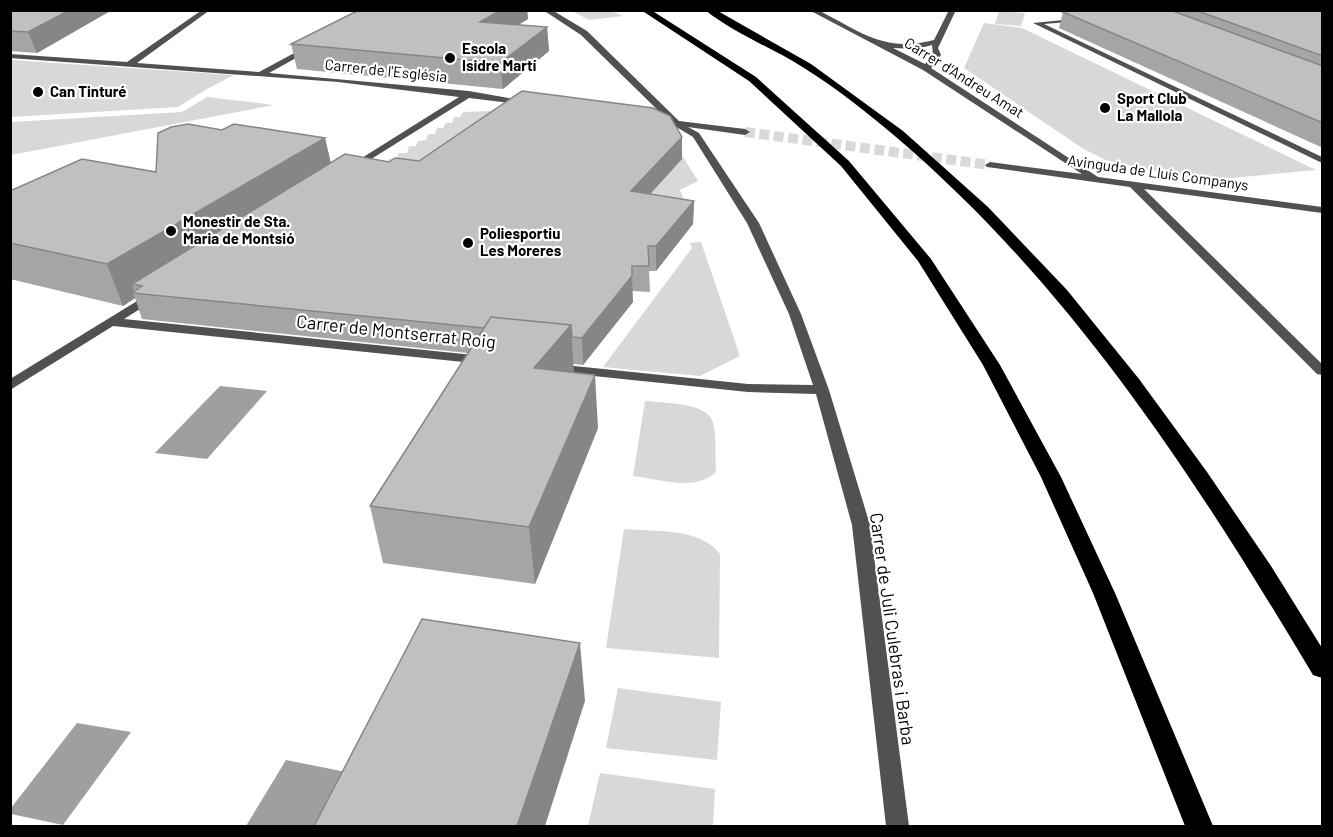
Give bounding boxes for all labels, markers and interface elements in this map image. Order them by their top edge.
street label: Carrer d'Andreu Amat [901,33,1028,121]
place label: Escola Isidre Martí [462,39,537,74]
marker: Escola Isidre Martí [443,51,457,65]
street label: Carrer de l'Església [324,55,448,85]
place label: Can Tinturé [50,82,127,100]
marker: Can Tinturé [31,85,45,99]
place label: Sport Club La Mallola [1117,89,1187,124]
marker: Sport Club La Mallola [1098,101,1112,115]
street label: Avinguda de Lluís Companys [1067,150,1250,194]
place label: Monestir de Sta. Maria de Montsió [183,212,294,247]
marker: Monestir de Sta. Maria de Montsió [164,224,178,238]
place label: Poliesportiu Les Moreres [480,224,562,259]
marker: Poliesportiu Les Moreres [461,236,475,250]
street label: Carrer de Montserrat Roig [295,310,497,352]
street label: Carrer de Juli Culebras i Barba [866,511,920,746]

